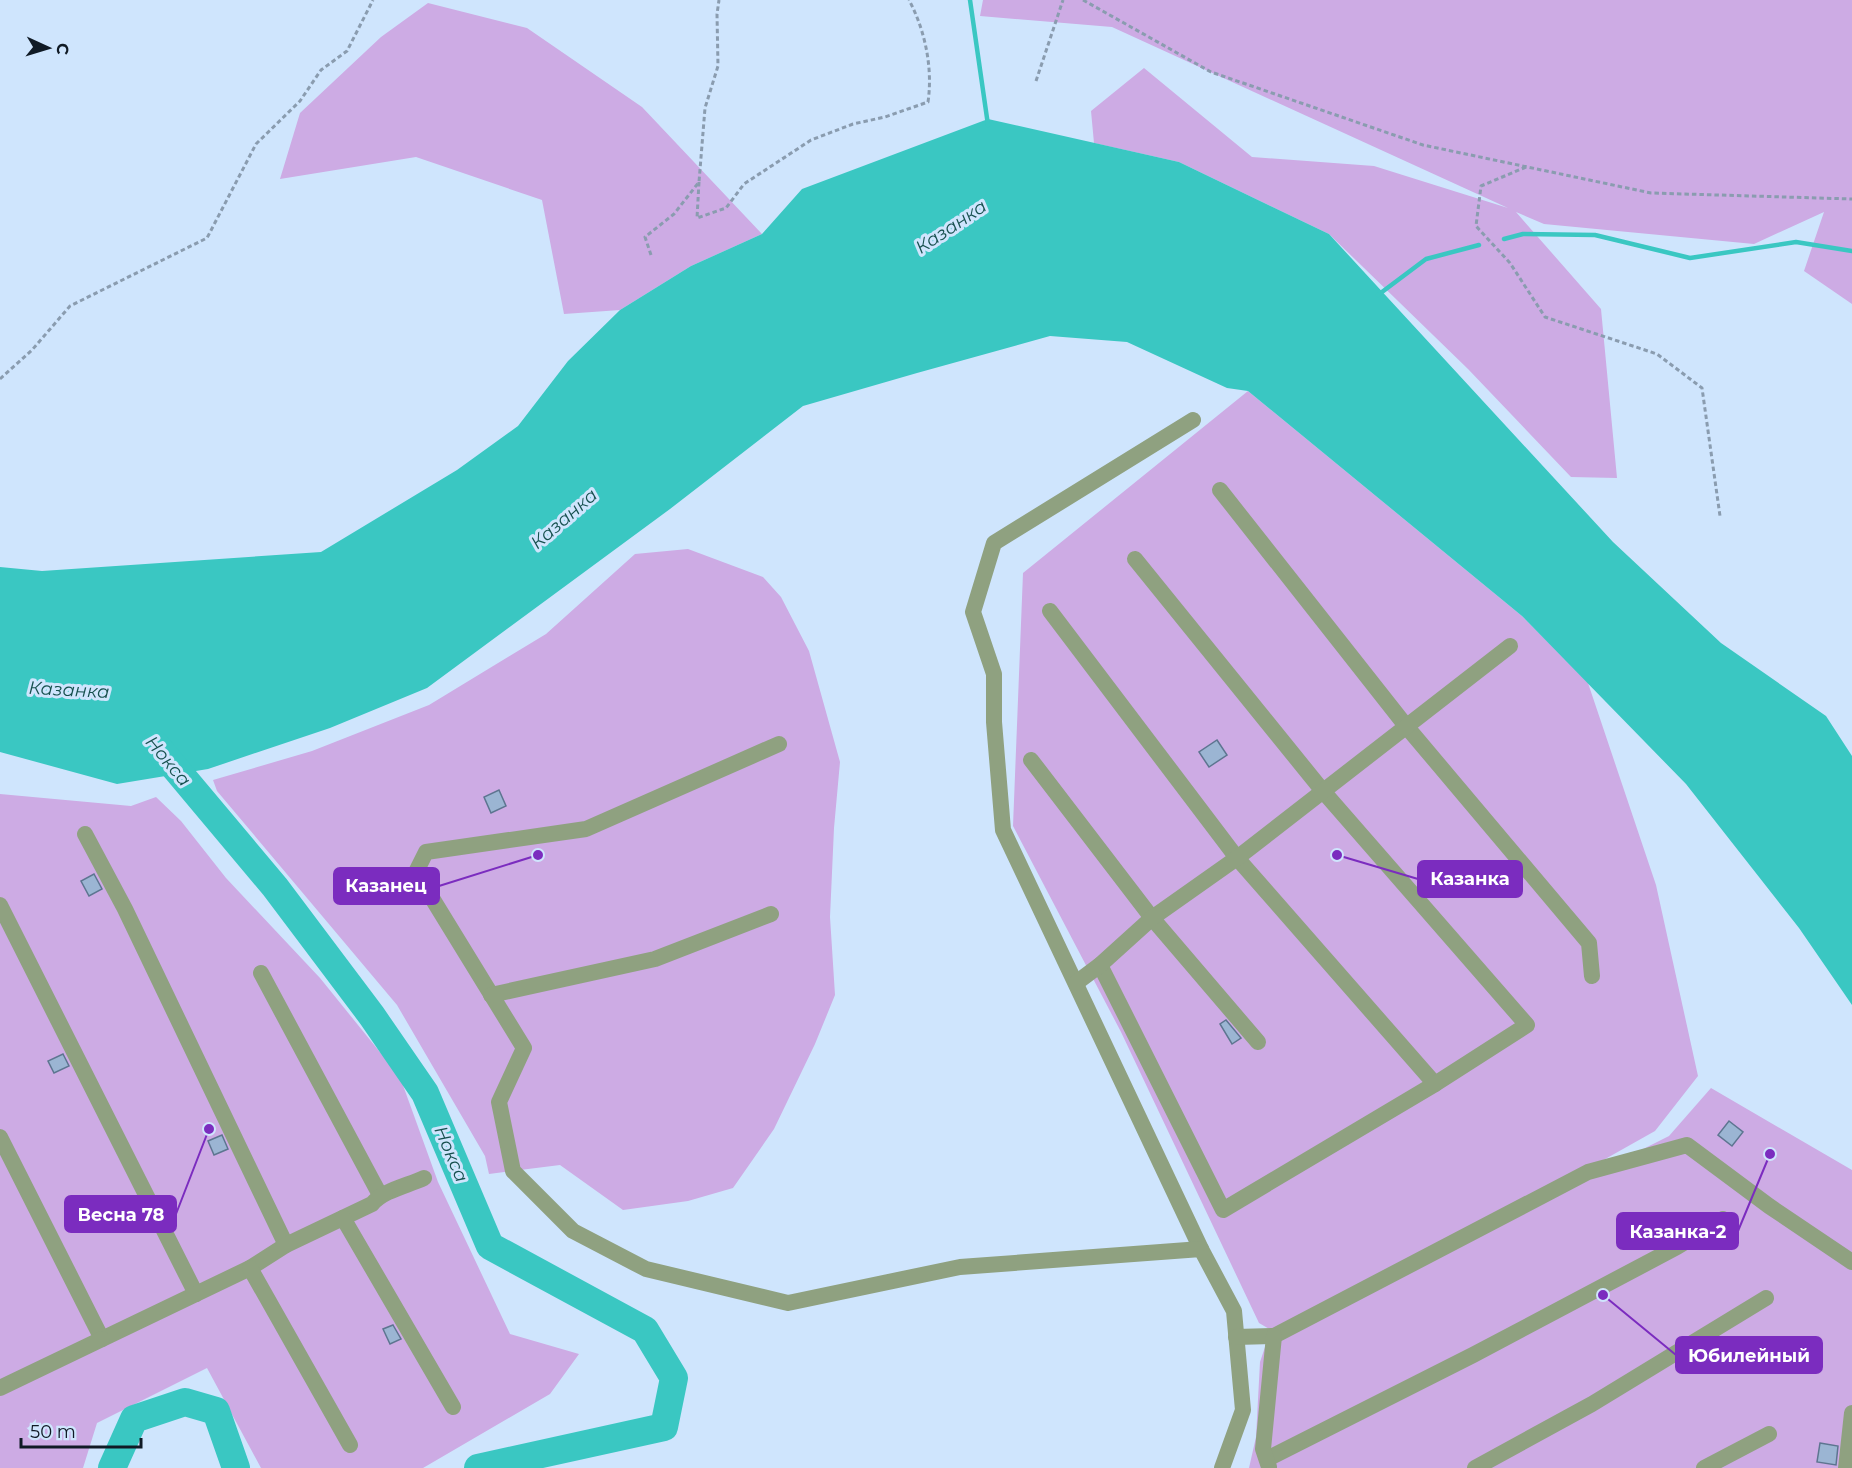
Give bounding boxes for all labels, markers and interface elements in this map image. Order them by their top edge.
north arrow [18,18,78,78]
text: С [53,43,72,56]
water label: Казанка [911,195,991,259]
water label: Казанка [526,484,602,554]
water label: Казанка [28,677,110,703]
water label: Нокса [141,731,195,791]
callout: Казанка [1418,861,1522,897]
callout: Казанец [334,868,439,904]
text: Казанка [1430,868,1510,890]
text: Казанец [345,875,427,897]
water label: Нокса [429,1123,473,1185]
callout: Весна 78 [65,1196,176,1232]
text: Весна 78 [78,1204,165,1226]
callout: Казанка-2 [1617,1213,1738,1249]
text: Казанка-2 [1630,1221,1727,1243]
callout: Юбилейный [1676,1337,1822,1373]
text: Юбилейный [1688,1345,1810,1367]
scale bar [21,1411,141,1449]
text: 50 m [30,1421,76,1443]

